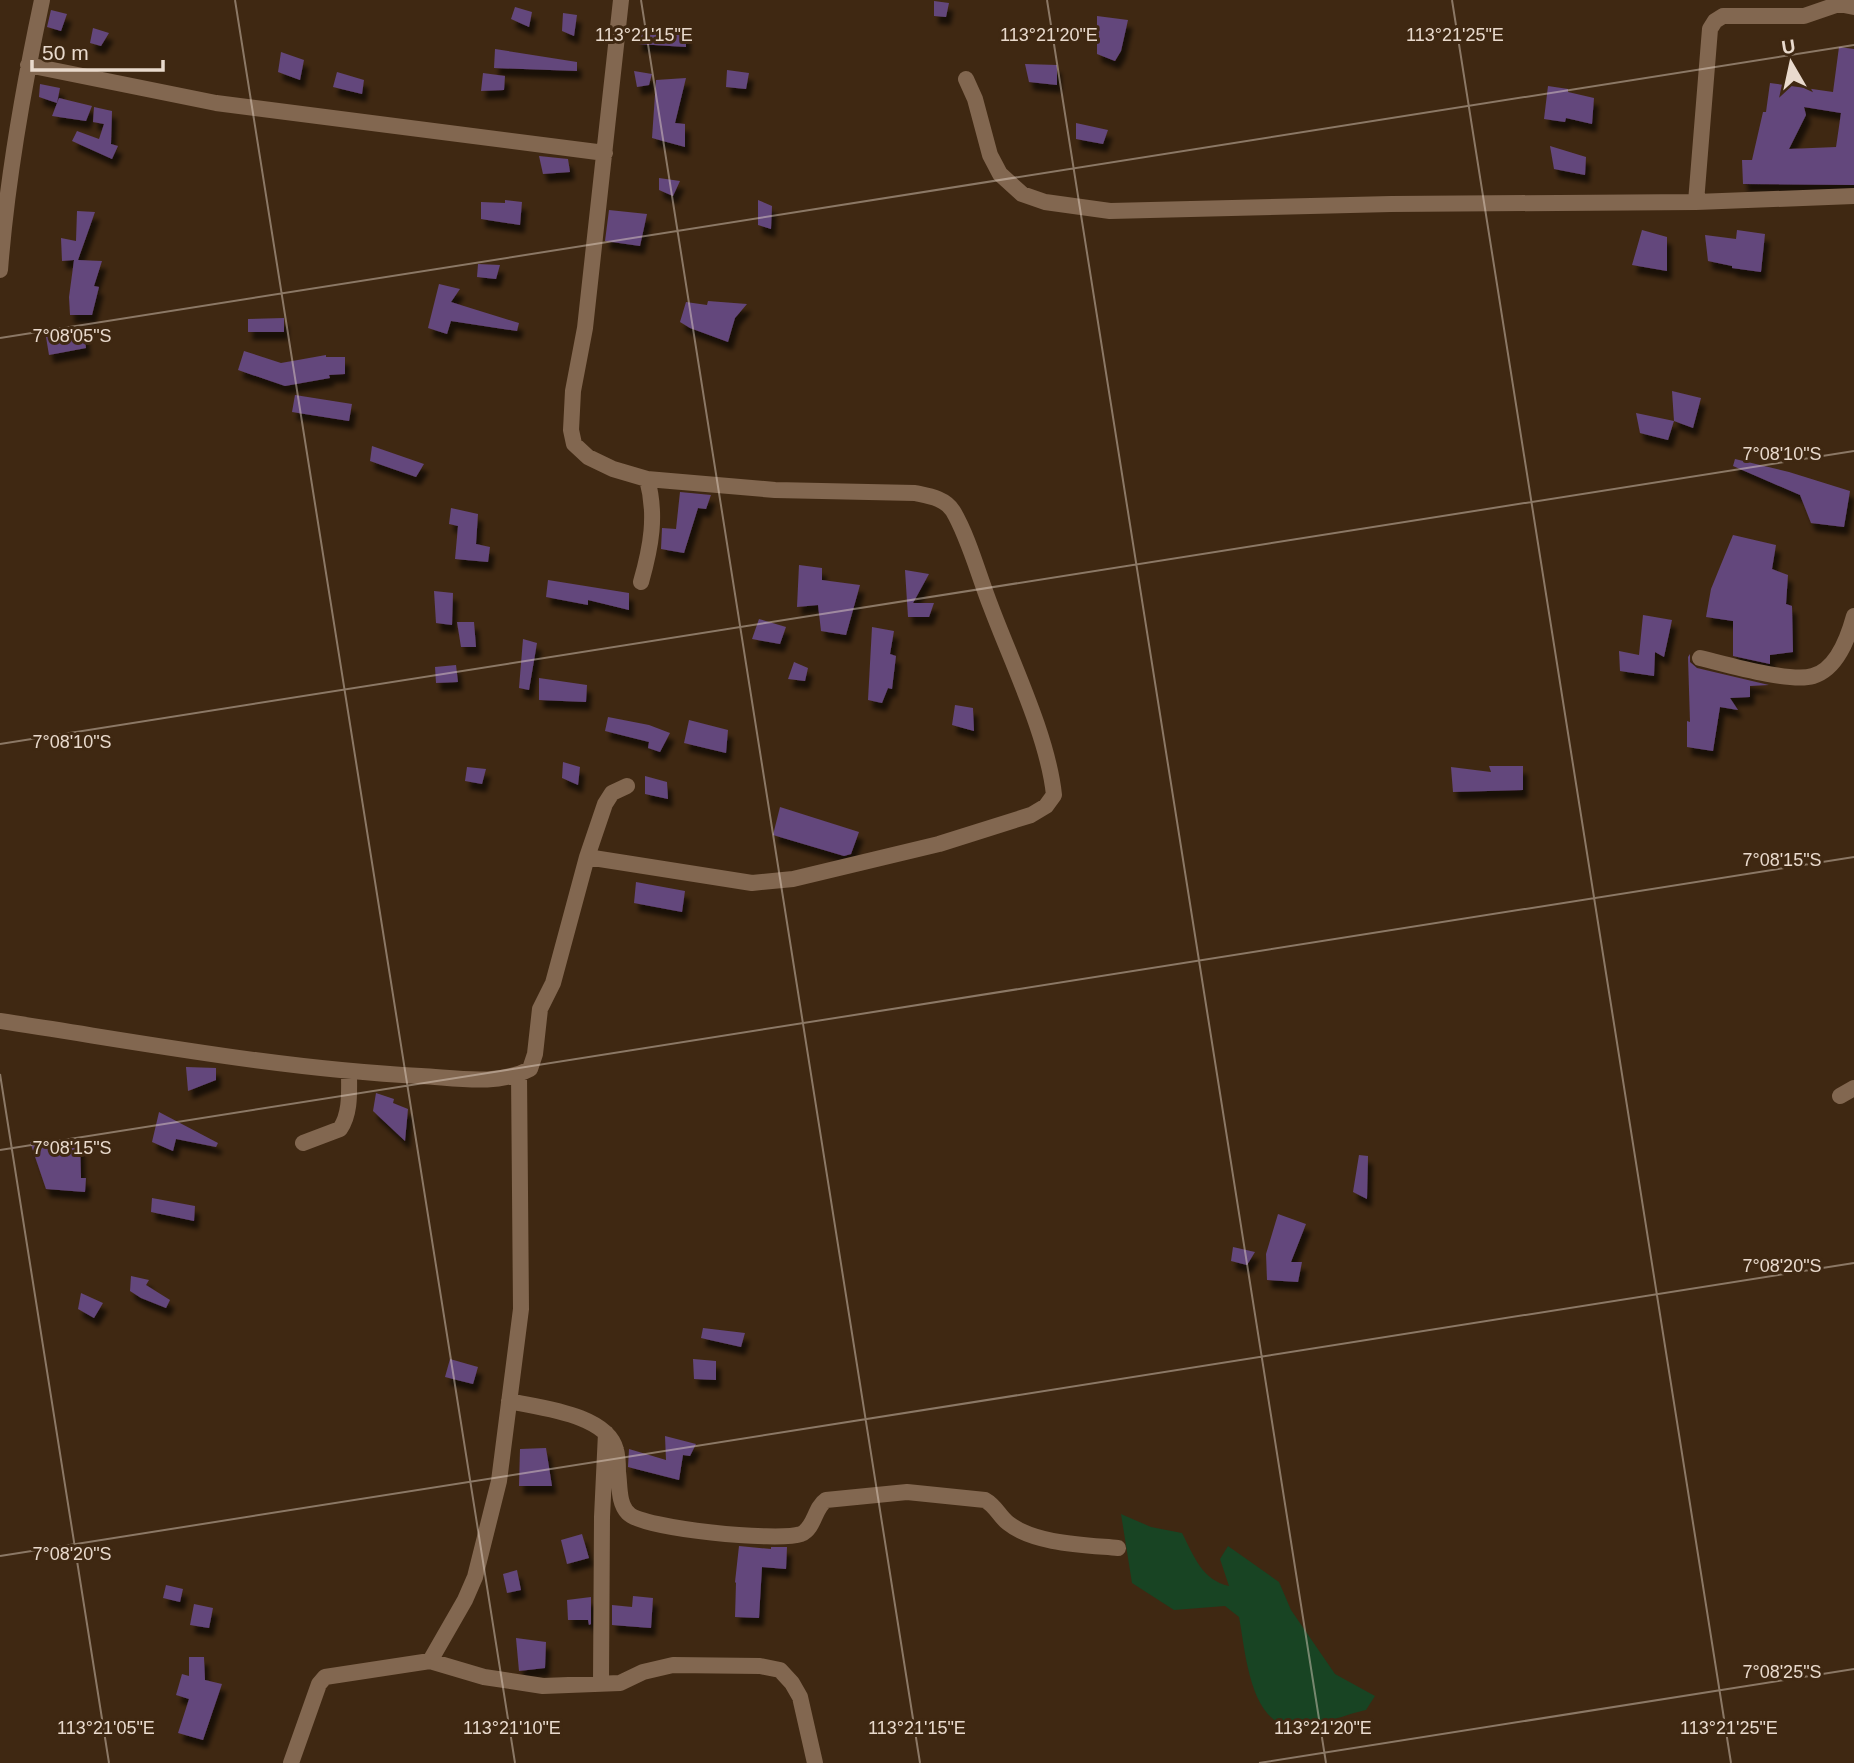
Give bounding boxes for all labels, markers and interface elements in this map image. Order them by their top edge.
text: 113°21'15"E [595,25,693,45]
text: 113°21'20"E [1000,25,1098,45]
text: 113°21'25"E [1406,25,1504,45]
scale bar [32,28,163,72]
north arrow [1756,28,1826,98]
text: U [1780,35,1797,58]
text: 50 m [42,41,89,64]
text: 7°08'05"S [32,326,112,346]
text: 7°08'10"S [1742,444,1822,464]
text: 7°08'10"S [32,732,112,752]
text: 7°08'15"S [1742,850,1822,870]
text: 7°08'15"S [32,1138,112,1158]
text: 7°08'20"S [1742,1256,1822,1276]
text: 7°08'20"S [32,1544,112,1564]
text: 7°08'25"S [1742,1662,1822,1682]
text: 113°21'05"E [57,1718,155,1738]
text: 113°21'10"E [463,1718,561,1738]
text: 113°21'15"E [868,1718,966,1738]
text: 113°21'20"E [1274,1718,1372,1738]
text: 113°21'25"E [1680,1718,1778,1738]

